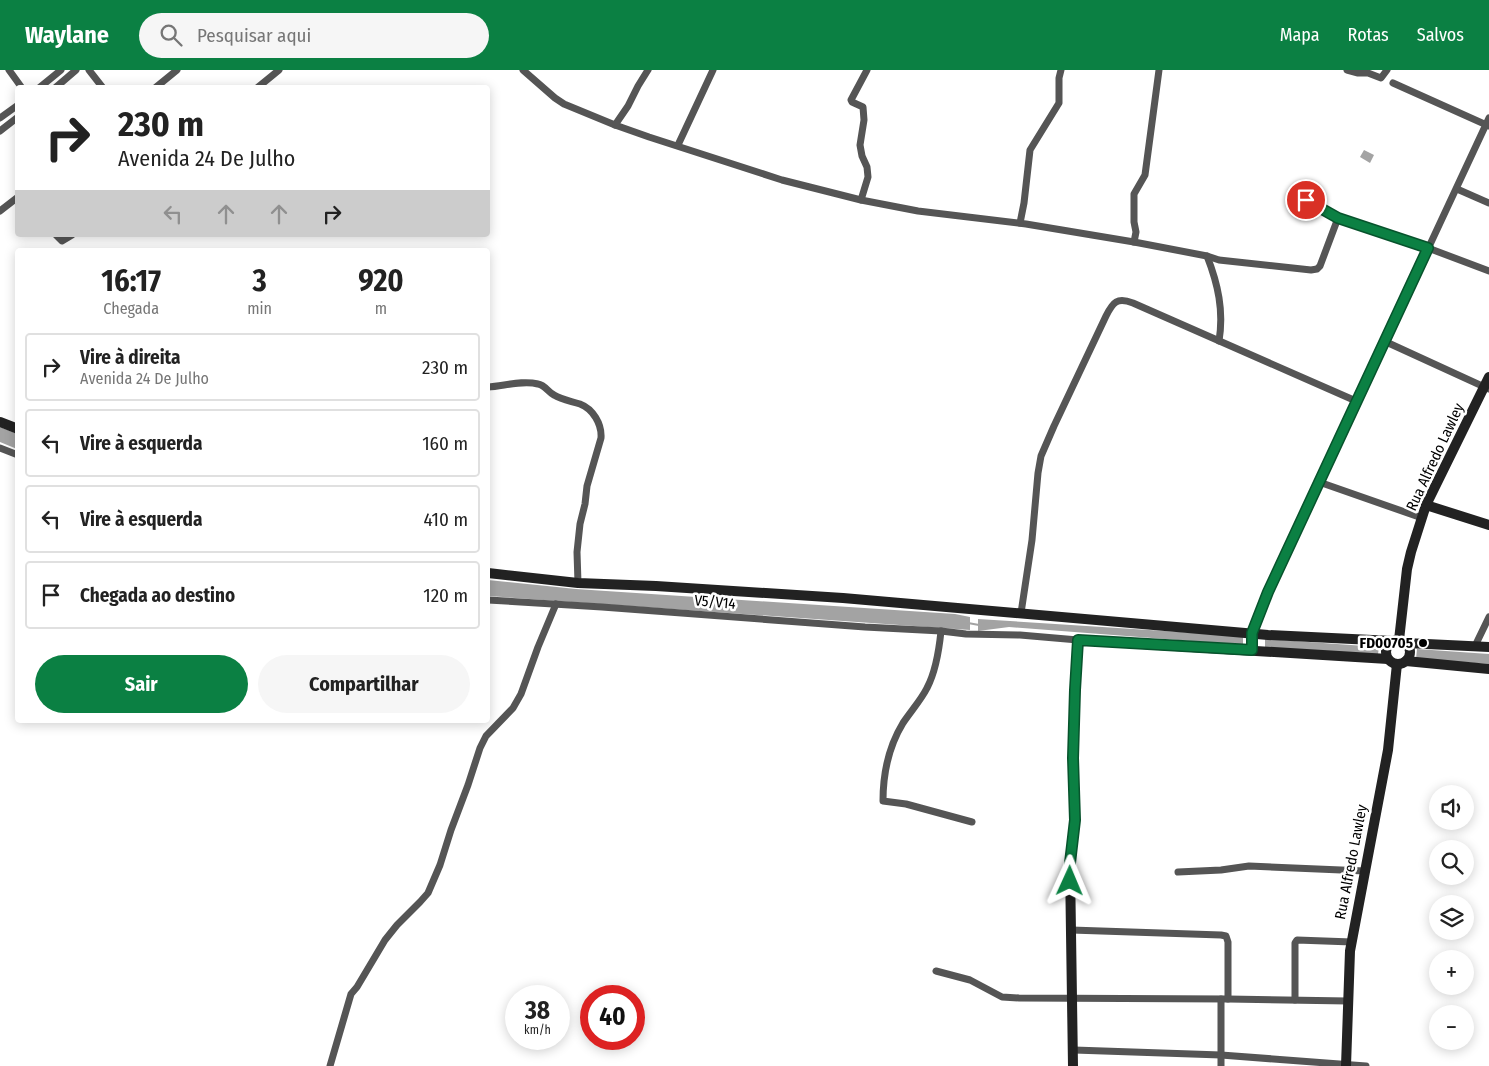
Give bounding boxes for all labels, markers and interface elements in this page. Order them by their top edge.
search box [139,13,489,58]
text: Waylane [25,21,109,49]
icon: search [157,21,185,49]
text: Pesquisar aqui [197,24,311,47]
text: Mapa [1280,24,1320,46]
text: Rotas [1348,24,1389,46]
text: Salvos [1417,24,1464,46]
text: 230 m [118,103,204,145]
icon: right [35,105,100,170]
text: Avenida 24 De Julho [118,145,295,172]
pin [1285,179,1327,221]
icon: arrive [1292,186,1320,214]
icon: left [159,200,187,228]
icon: ahead [212,200,240,228]
icon: ahead [265,200,293,228]
icon: right [318,200,346,228]
text: 16:17 [101,263,161,299]
text: 3 [253,263,267,299]
text: 920 [358,263,404,299]
text: Chegada [103,299,159,318]
text: min [247,299,272,318]
text: m [375,299,387,318]
text: Vire à direita [80,346,181,369]
icon: right [37,353,65,381]
text: 230 m [422,356,468,379]
text: Avenida 24 De Julho [80,369,209,388]
street label: Rua Alfredo Lawley [1402,400,1468,514]
icon: left [37,429,65,457]
text: Vire à esquerda [80,432,202,455]
text: 160 m [422,432,468,455]
icon: left [37,505,65,533]
text: Vire à esquerda [80,508,202,531]
text: 410 m [423,508,468,531]
icon: arrive [37,581,65,609]
text: Chegada ao destino [80,584,235,607]
text: 120 m [423,584,468,607]
street label: V5/V14 [694,591,736,613]
place label: FD00705 [1360,634,1413,652]
marker: FD00705 [1417,637,1429,649]
button: Sair [35,655,248,713]
button: Compartilhar [258,655,470,713]
map controls [1429,785,1474,1050]
button: sound [1429,785,1474,830]
street label: Rua Alfredo Lawley [1331,803,1371,921]
button: search [1429,840,1474,885]
position arrow [1043,854,1095,906]
button: layers [1429,895,1474,940]
button: + [1429,950,1474,995]
speed limit sign: 40 [580,985,645,1050]
text: 38 [525,996,550,1026]
button: − [1429,1005,1474,1050]
text: km/h [524,1023,551,1037]

